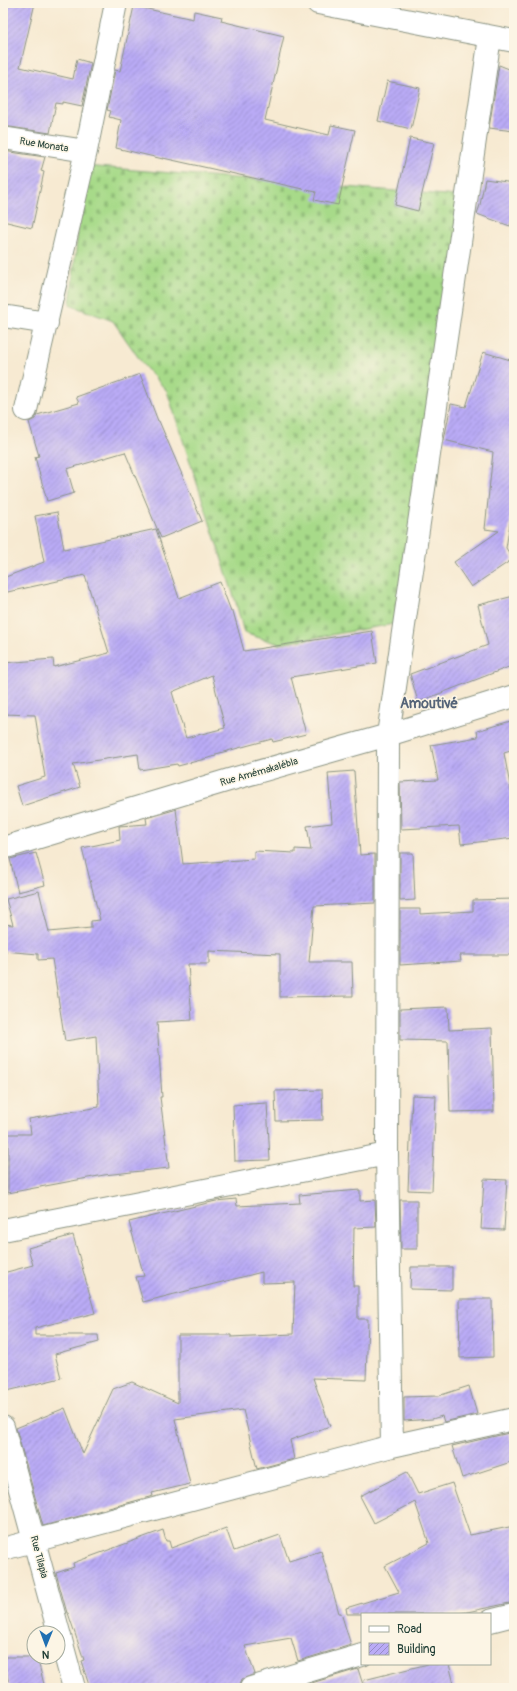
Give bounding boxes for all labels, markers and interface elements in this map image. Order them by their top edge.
street label: Rue Monata [19,135,70,155]
district label: Amoutivé [400,695,459,712]
street label: Rue Amémakalébla [219,755,300,789]
street label: Rue Tilapia [28,1534,51,1580]
legend [361,1613,491,1665]
text: Road [397,1622,422,1637]
north arrow [26,1625,66,1665]
text: Building [397,1642,436,1657]
text: N [41,1648,50,1661]

